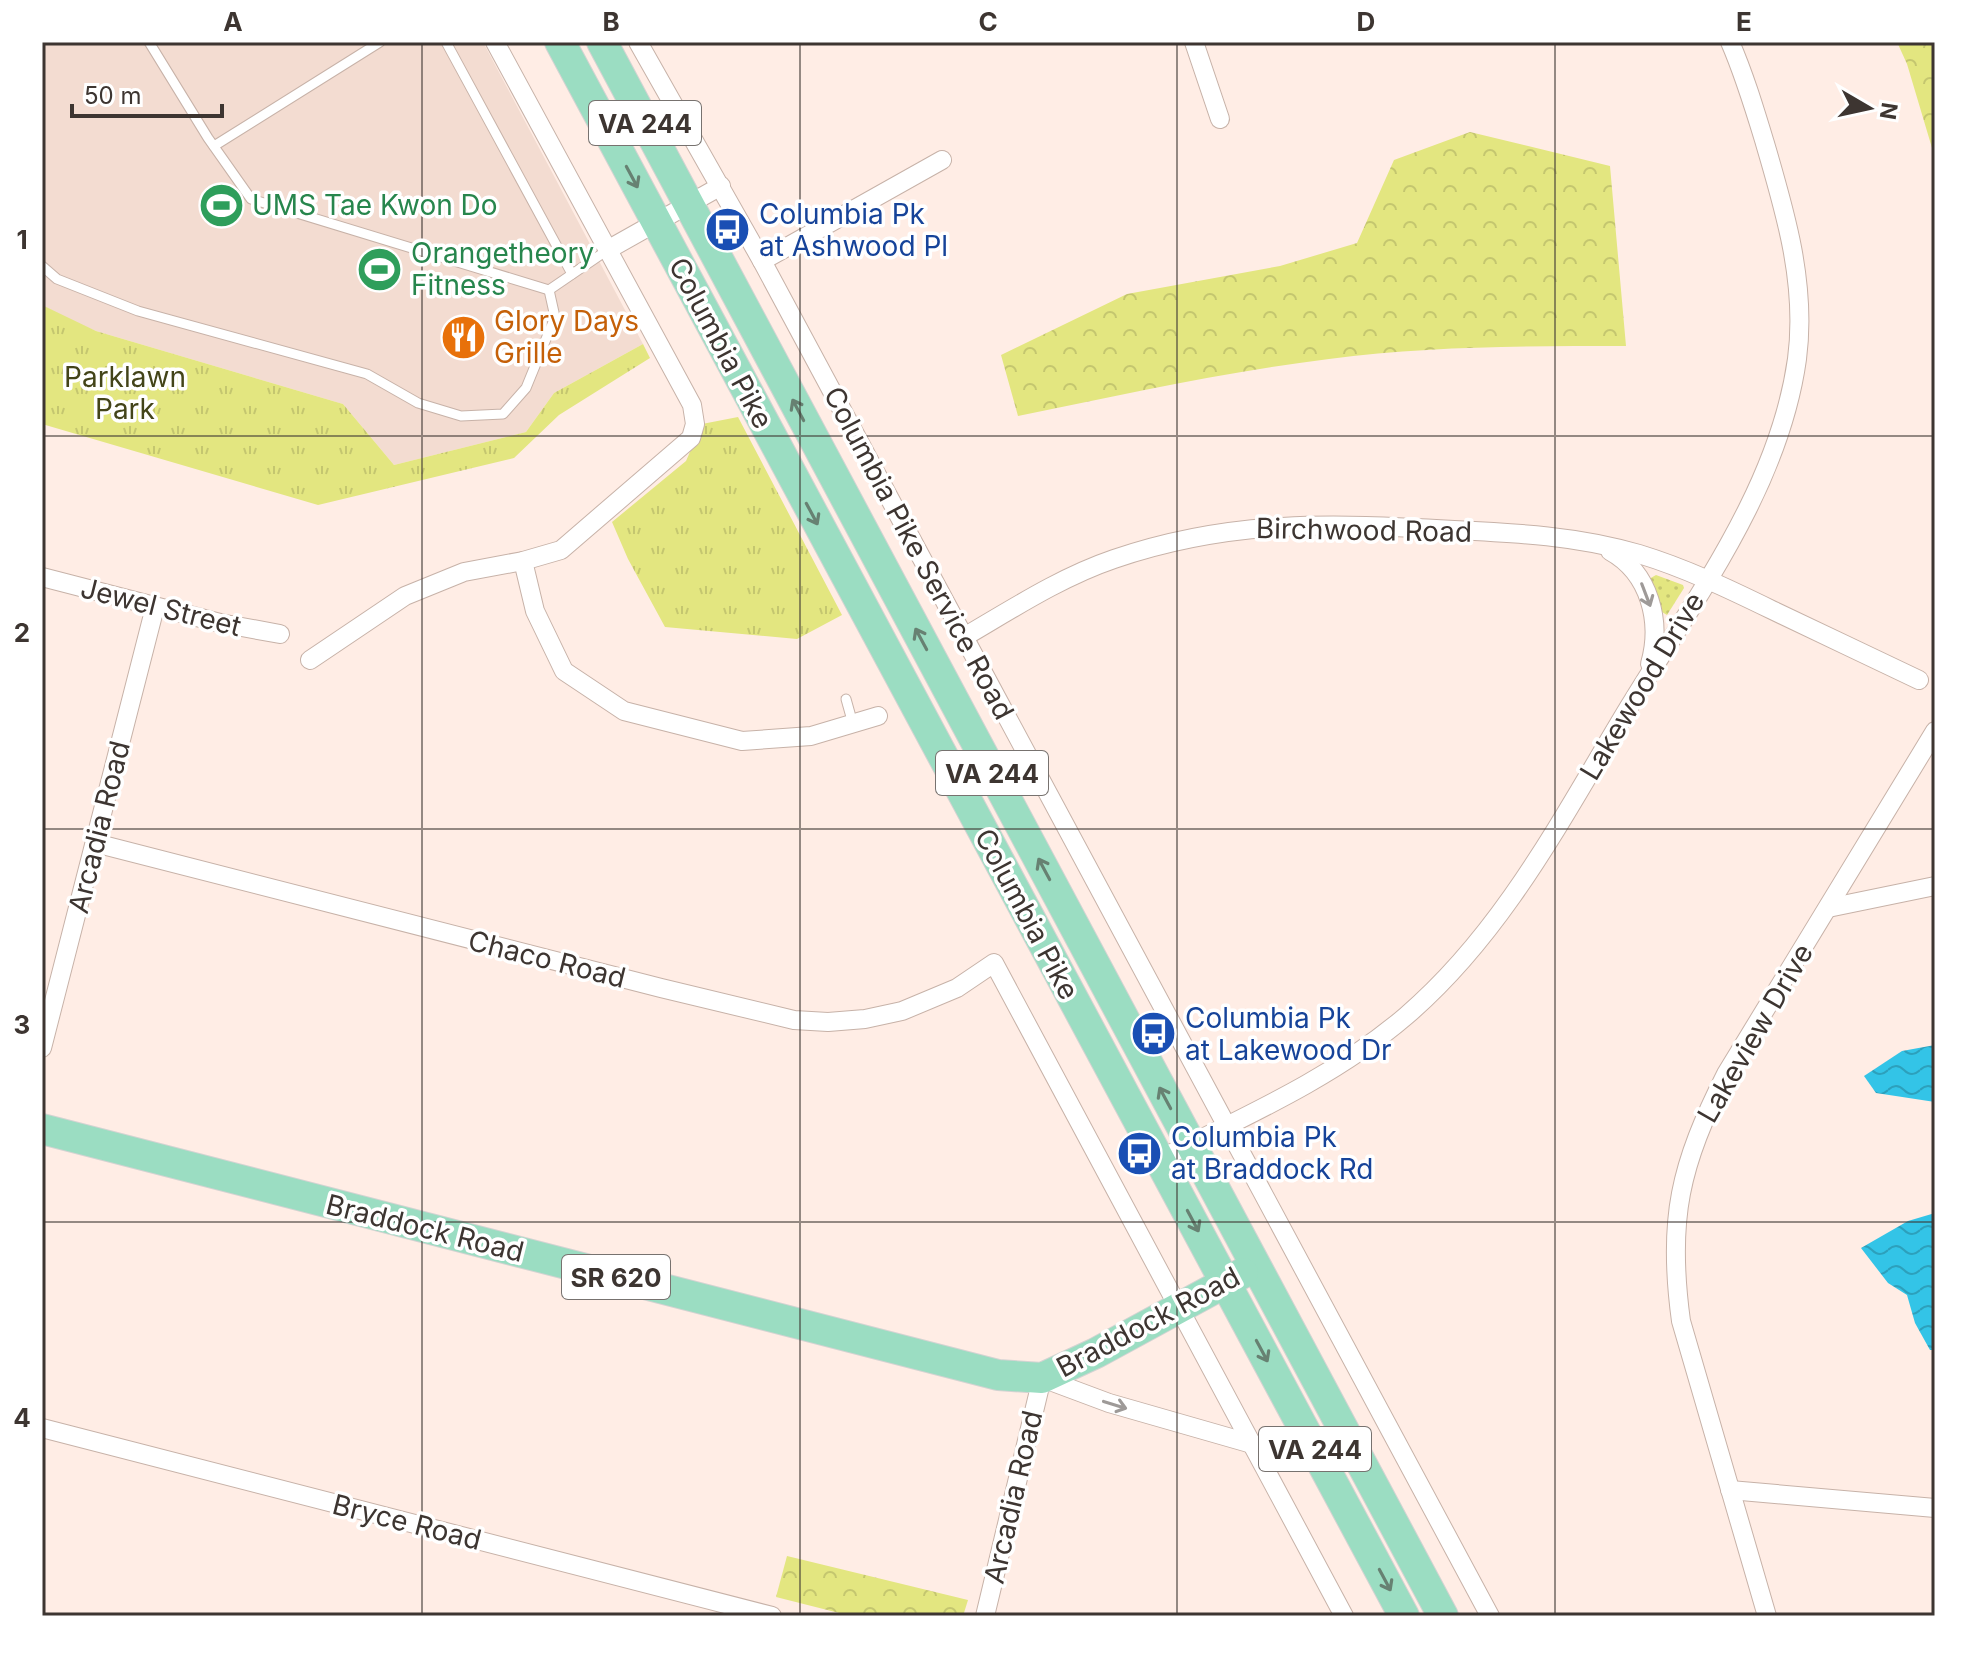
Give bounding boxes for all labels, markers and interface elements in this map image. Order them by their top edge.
text: A [223,6,243,37]
text: B [602,6,620,37]
text: C [978,6,998,37]
text: D [1357,6,1375,37]
text: E [1736,6,1752,37]
scale bar [72,68,222,118]
north arrow [1829,68,1909,148]
text: 50 m [84,81,142,110]
road number: VA 244 [589,101,701,145]
text: N [1875,101,1903,121]
one-way arrow [625,164,640,188]
sports icon: UMS Tae Kwon Do [197,181,245,229]
place label: UMS Tae Kwon Do [252,188,498,222]
place label: Columbia Pk at Ashwood Pl [759,197,948,263]
bus stop icon: Columbia Pk at Ashwood Pl [704,206,752,254]
text: 1 [16,224,28,255]
place label: Orangetheory Fitness [411,236,594,302]
sports icon: Orangetheory Fitness [356,245,404,293]
street label: Columbia Pike [662,252,780,434]
place label: Glory Days Grille [494,304,639,370]
restaurant icon: Glory Days Grille [439,313,487,361]
park label: Parklawn Park [64,360,186,426]
street label: Columbia Pike Service Road [817,381,1021,725]
one-way arrow [790,399,806,422]
one-way arrow [804,501,820,525]
street label: Birchwood Road [1256,511,1472,549]
street label: Jewel Street [77,571,245,643]
one-way arrow [1640,582,1655,607]
street label: Lakewood Drive [1573,586,1711,786]
text: 2 [14,617,30,648]
one-way arrow [912,628,928,652]
street label: Arcadia Road [61,737,137,917]
road number: VA 244 [936,751,1048,795]
street label: Columbia Pike [968,823,1086,1005]
one-way arrow [1035,857,1051,881]
street label: Chaco Road [465,923,629,995]
street label: Lakeview Drive [1690,938,1820,1128]
place label: Columbia Pk at Lakewood Dr [1185,1001,1392,1067]
text: 3 [14,1009,30,1040]
bus stop icon: Columbia Pk at Lakewood Dr [1130,1010,1178,1058]
one-way arrow [1157,1087,1173,1111]
place label: Columbia Pk at Braddock Rd [1171,1120,1373,1186]
bus stop icon: Columbia Pk at Braddock Rd [1116,1129,1164,1177]
street label: Braddock Road [323,1187,527,1269]
one-way arrow [1185,1208,1201,1232]
road number: SR 620 [562,1255,670,1299]
street label: Braddock Road [1051,1259,1245,1385]
one-way arrow [1255,1338,1271,1362]
one-way arrow [1102,1399,1127,1413]
text: 4 [13,1402,31,1433]
street label: Arcadia Road [977,1407,1049,1587]
road number: VA 244 [1259,1427,1371,1471]
street label: Bryce Road [329,1487,485,1557]
one-way arrow [1377,1568,1393,1592]

